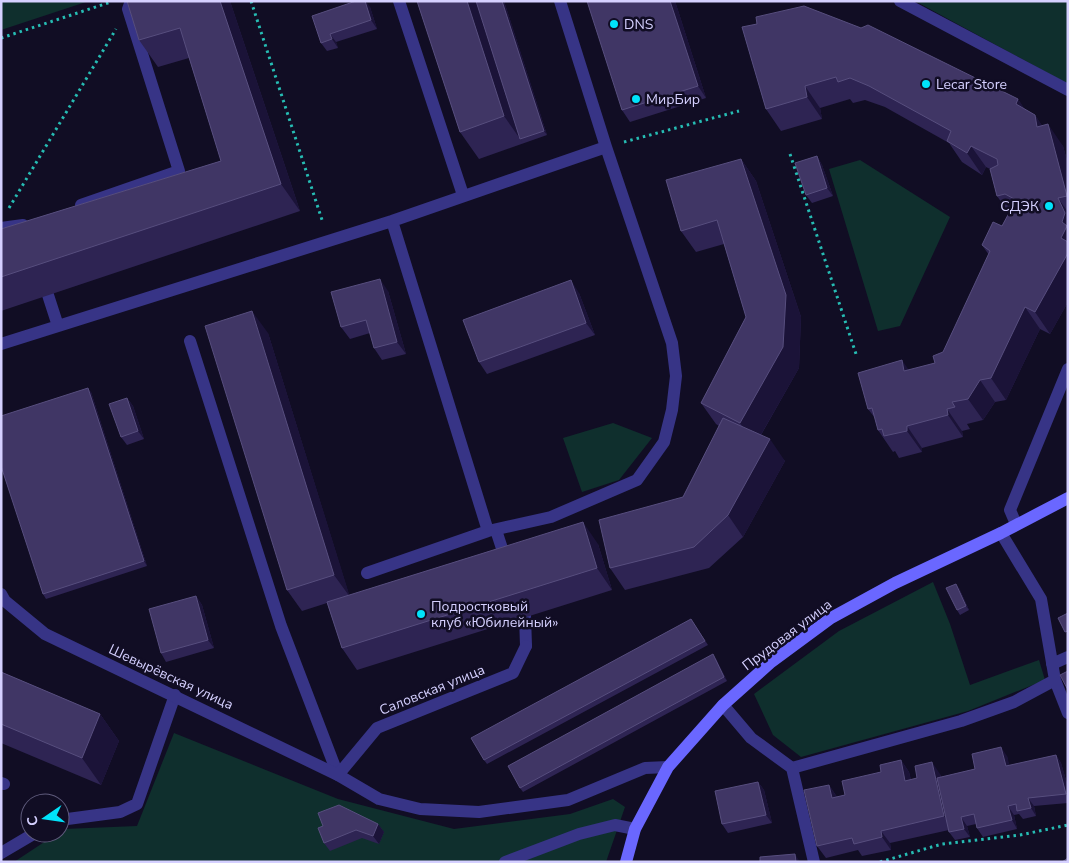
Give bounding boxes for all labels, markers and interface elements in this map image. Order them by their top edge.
place label: DNS [624,15,654,34]
marker: DNS [608,18,620,30]
place label: Lecar Store [936,75,1007,94]
marker: Lecar Store [920,78,932,90]
place label: МирБир [646,90,700,109]
marker: МирБир [630,93,642,105]
place label: СДЭК [1000,197,1039,216]
marker: СДЭК [1043,200,1055,212]
street label: Прудовая улица [738,595,836,675]
place label: Подростковый клуб «Юбилейный» [431,597,558,632]
marker: Подростковый клуб «Юбилейный» [415,608,427,620]
street label: Шевырёвская улица [106,640,236,714]
street label: Саловская улица [376,660,488,720]
north arrow [20,793,70,843]
text: С [22,814,43,828]

